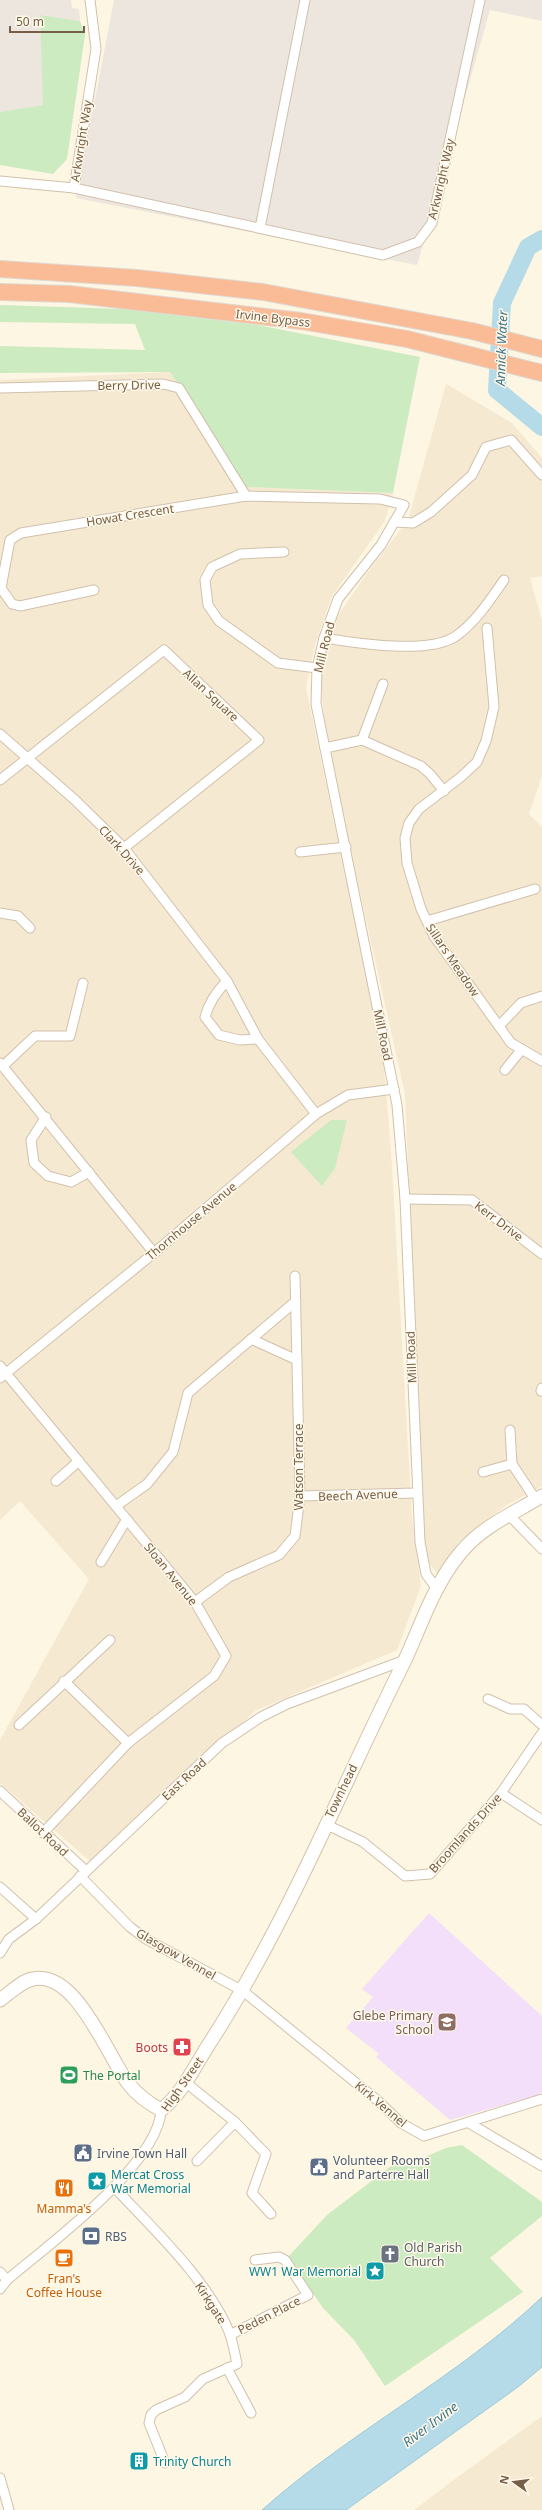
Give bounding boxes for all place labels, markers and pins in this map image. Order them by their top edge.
place label: Glebe Primary School [353,2007,434,2038]
school or university icon: Glebe Primary School [436,2011,458,2033]
pharmacy icon: Boots [171,2036,193,2058]
place label: Boots [136,2039,168,2056]
sports icon: The Portal [58,2064,80,2086]
place label: The Portal [83,2067,141,2084]
public building icon: Irvine Town Hall [72,2142,94,2164]
place label: Irvine Town Hall [97,2145,187,2162]
place label: Volunteer Rooms and Parterre Hall [333,2152,430,2183]
public building icon: Volunteer Rooms and Parterre Hall [308,2156,330,2178]
place label: Mercat Cross War Memorial [111,2166,191,2197]
place icon: Mercat Cross War Memorial [86,2170,108,2192]
restaurant icon: Mamma's [53,2177,75,2199]
place label: Mamma's [37,2200,92,2217]
bank icon: RBS [80,2225,102,2247]
place label: RBS [105,2228,127,2245]
place label: Old Parish Church [404,2239,462,2270]
church icon: Old Parish Church [379,2243,401,2265]
cafe icon: Fran's Coffee House [53,2247,75,2269]
place icon: WW1 War Memorial [364,2260,386,2282]
place label: WW1 War Memorial [249,2263,361,2280]
place label: Fran's Coffee House [26,2270,102,2301]
building icon: Trinity Church [128,2450,150,2472]
place label: Trinity Church [153,2453,232,2470]

